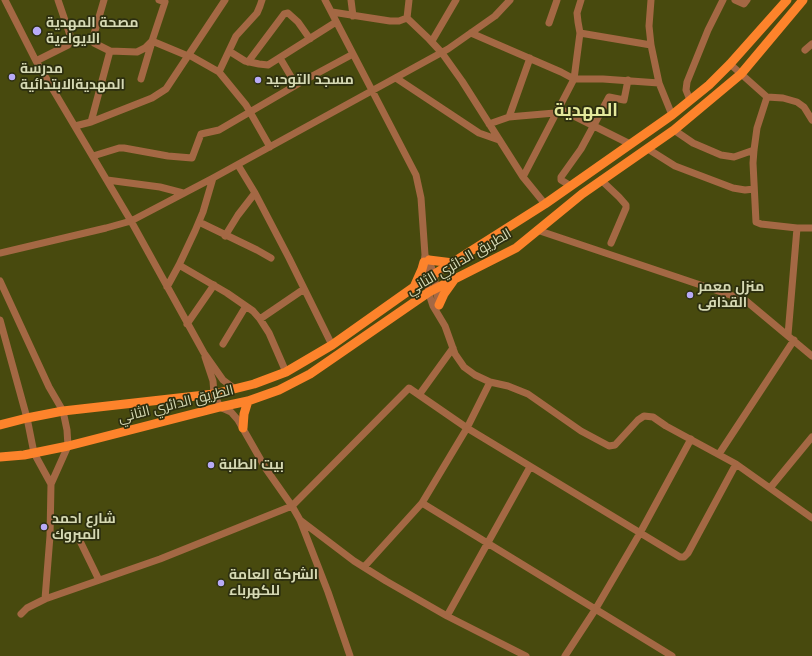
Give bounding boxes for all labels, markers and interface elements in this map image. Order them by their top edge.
place label: مصحة المهدية الايواءية [46,15,139,48]
marker: مصحة المهدية الايواءية [31,25,43,37]
place label: مدرسة المهديةالابتدائية [20,61,125,94]
marker: مدرسة المهديةالابتدائية [7,72,17,82]
place label: مسجد التوحيد [266,72,354,88]
marker: مسجد التوحيد [253,75,263,85]
district label: المهدية [554,100,618,122]
street label: الطريق الدائري الثاني [404,225,514,299]
place label: منزل معمر القذافى [698,279,764,312]
marker: منزل معمر القذافى [685,290,695,300]
street label: الطريق الدائري الثاني [117,382,235,426]
place label: بيت الطلبة [219,457,284,473]
marker: بيت الطلبة [206,460,216,470]
place label: شارع احمد المبروك [52,511,116,544]
marker: شارع احمد المبروك [39,522,49,532]
place label: الشركة العامة للكهرباء [229,567,318,600]
marker: الشركة العامة للكهرباء [216,578,226,588]

